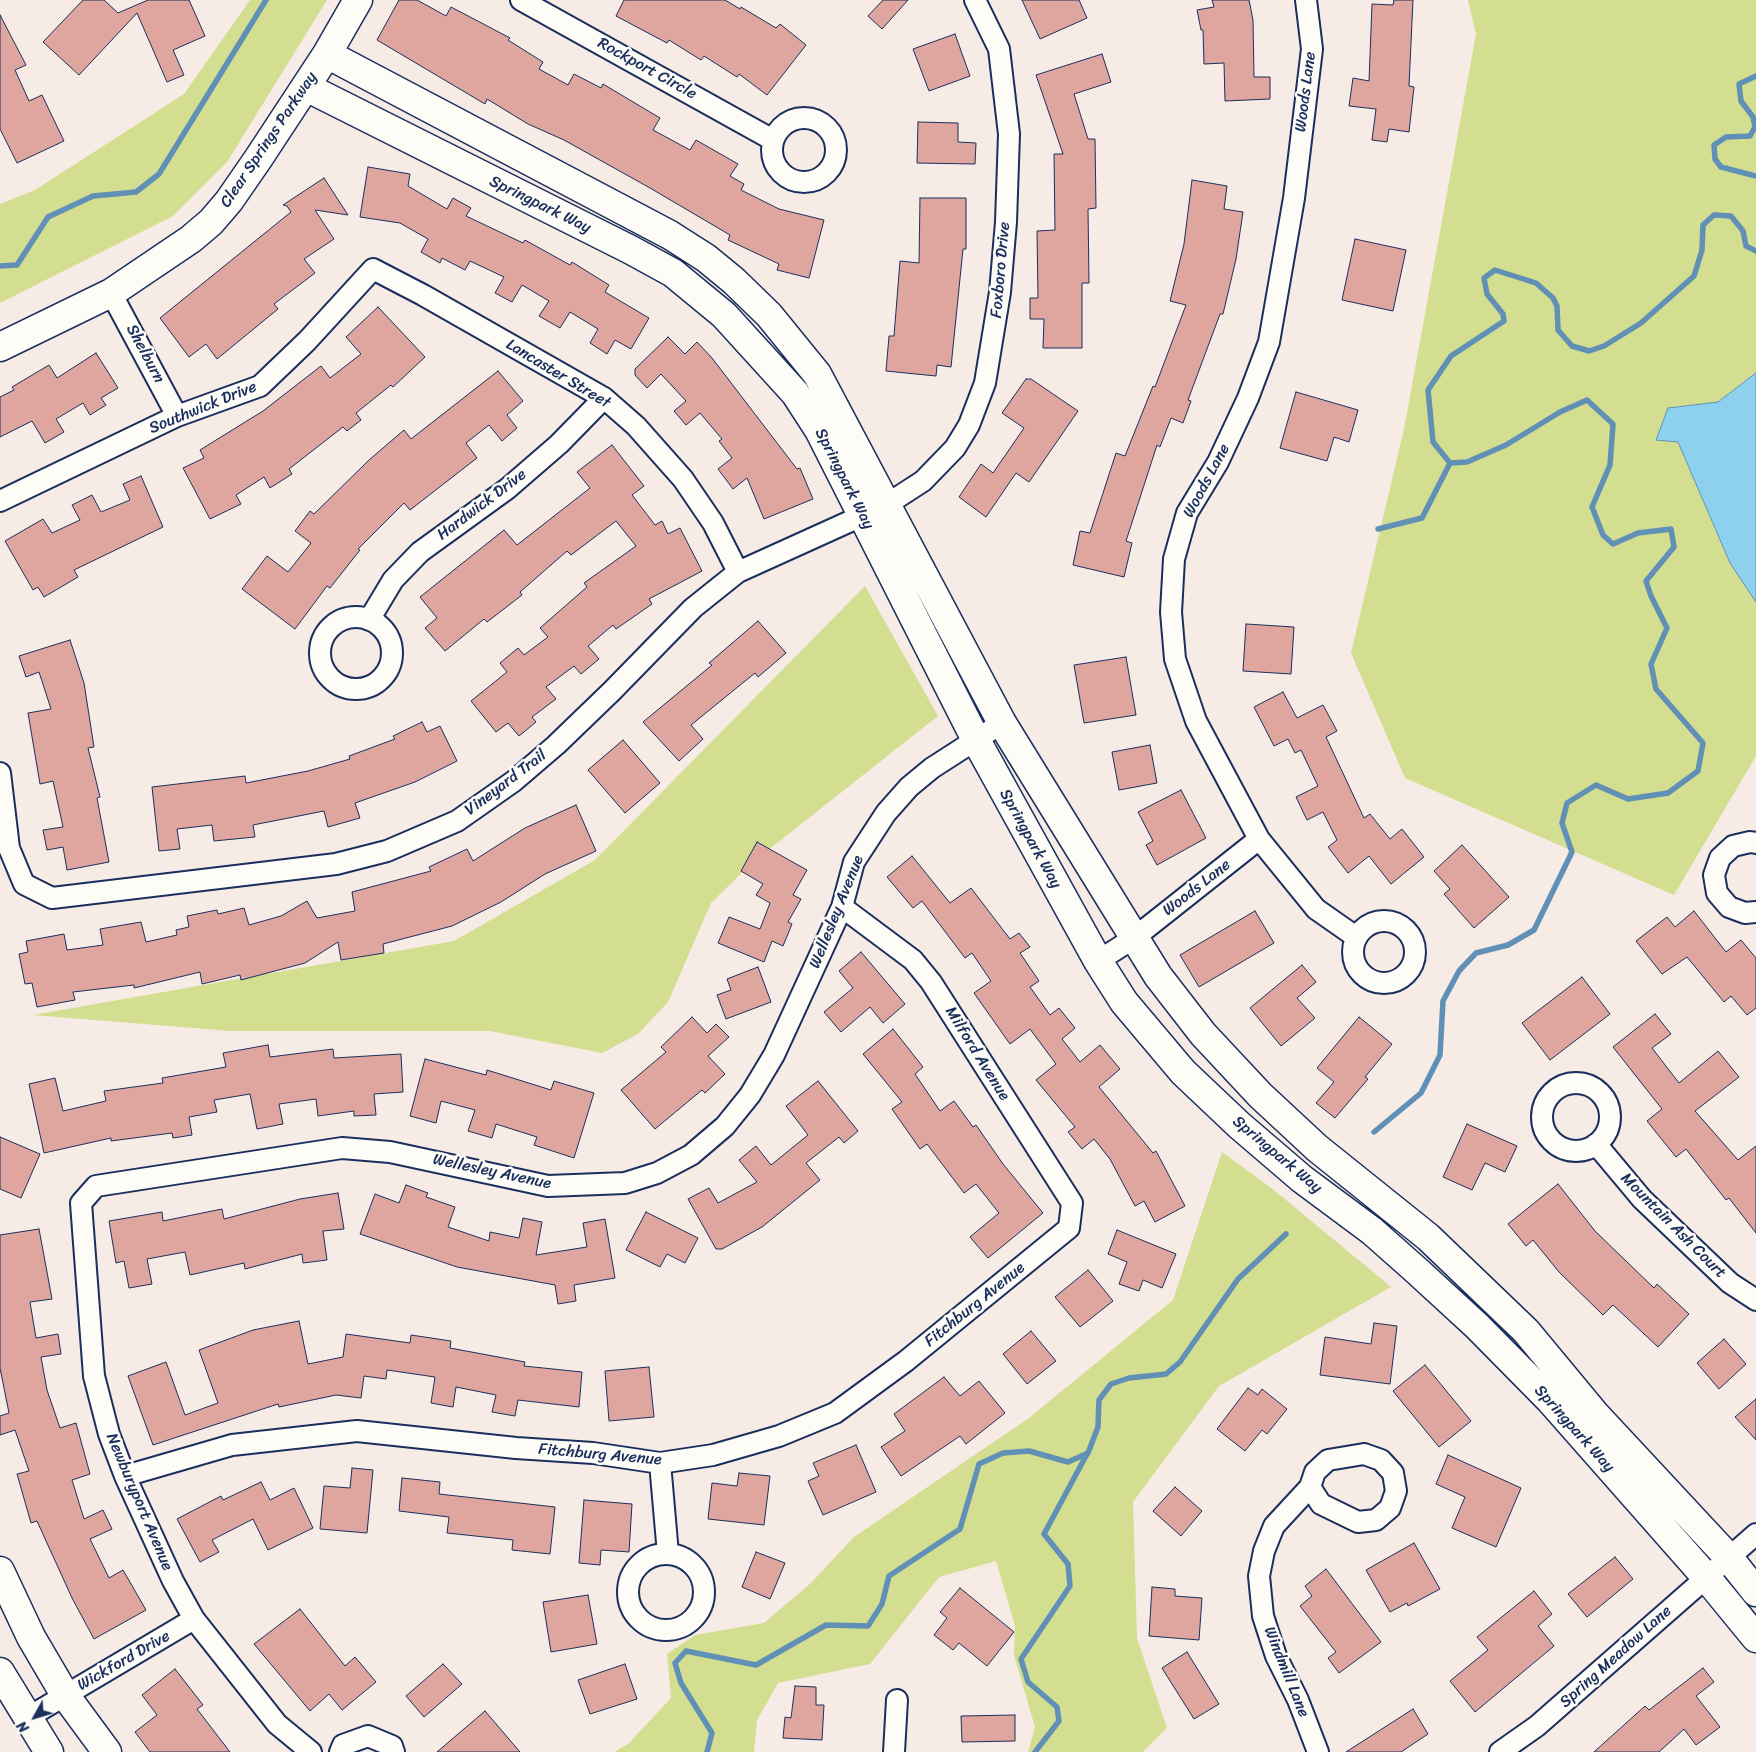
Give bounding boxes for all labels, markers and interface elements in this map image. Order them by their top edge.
street label: Rockport Circle [594,34,700,104]
street label: Woods Lane [1292,51,1320,133]
street label: Clear Springs Parkway [216,69,322,211]
street label: Springpark Way [486,172,594,238]
street label: Foxboro Drive [987,221,1015,319]
street label: Shelburn [122,321,168,387]
street label: Lancaster Street [502,335,614,413]
street label: Southwick Drive [146,378,260,438]
street label: Springpark Way [810,425,878,533]
street label: Woods Lane [1180,441,1234,521]
street label: Hardwick Drive [434,465,530,545]
street label: Vineyard Trail [461,746,551,820]
street label: Springpark Way [995,786,1065,892]
street label: Wellesley Avenue [806,853,868,971]
street label: Woods Lane [1159,856,1235,920]
street label: Milford Avenue [940,1003,1014,1105]
street label: Springpark Way [1228,1112,1326,1198]
street label: Wellesley Avenue [431,1150,553,1194]
street label: Mountain Ash Court [1616,1169,1730,1283]
street label: Fitchburg Avenue [921,1259,1029,1351]
street label: Springpark Way [1530,1381,1618,1477]
street label: Newburyport Avenue [101,1430,177,1574]
street label: Fitchburg Avenue [538,1440,662,1470]
street label: Spring Meadow Lane [1556,1602,1676,1712]
street label: Windmill Lane [1259,1624,1313,1720]
street label: Wickford Drive [74,1627,174,1695]
north arrow [10,1692,60,1742]
text: N [10,1715,36,1738]

